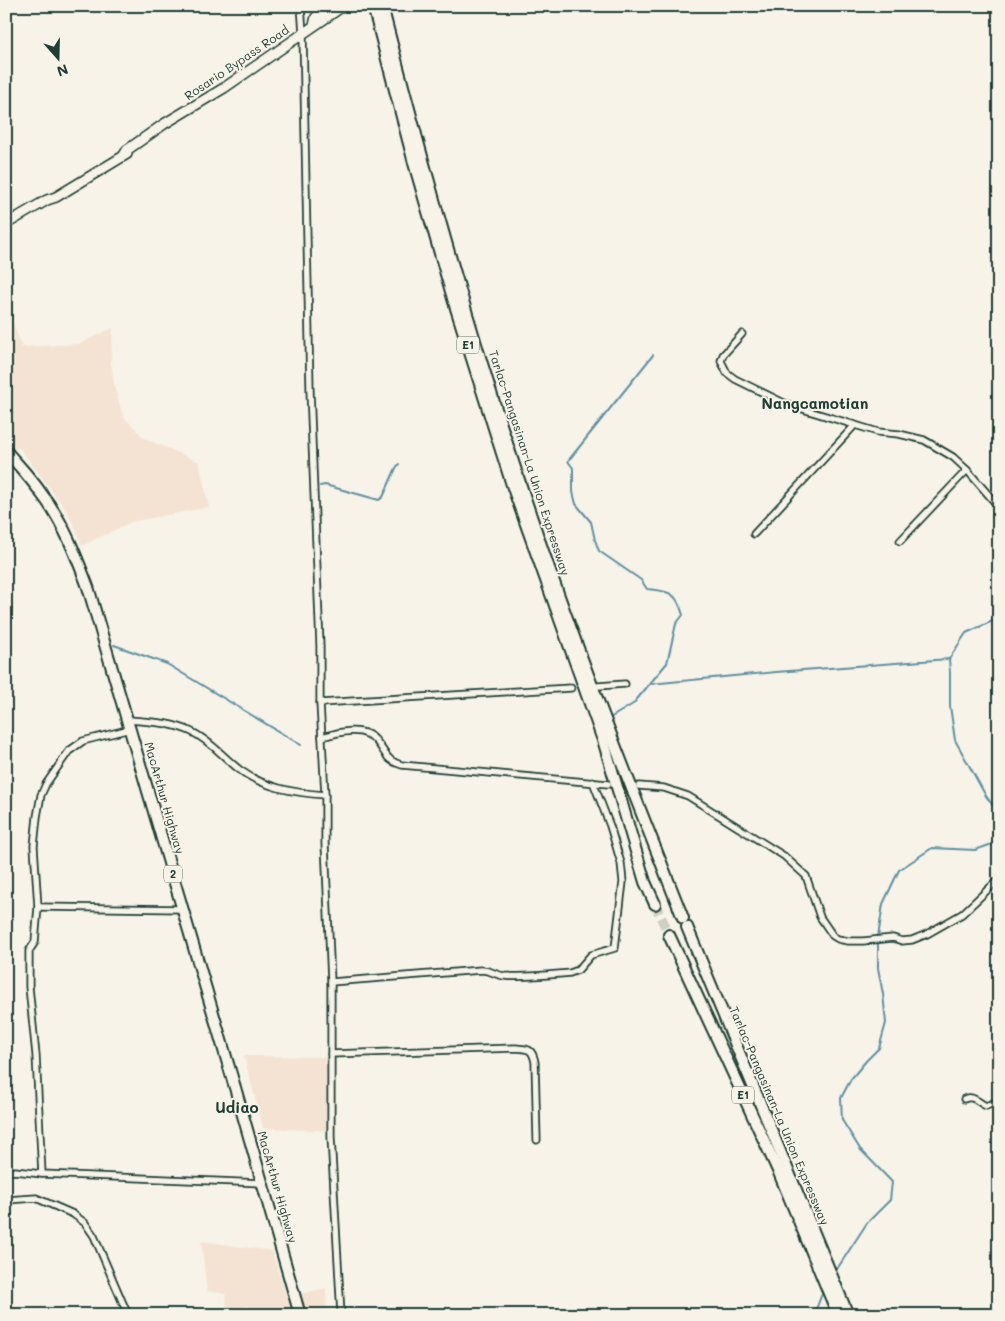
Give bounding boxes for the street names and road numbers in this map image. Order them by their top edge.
street label: Rosario Bypass Road [181,21,292,103]
road number: E1 [457,336,479,354]
street label: Tarlac-Pangasinan-La Union Expressway [486,348,574,577]
street label: MacArthur Highway [141,740,189,856]
road number: 2 [164,866,182,882]
street label: Tarlac-Pangasinan-La Union Expressway [726,1004,833,1227]
road number: E1 [732,1086,754,1104]
street label: MacArthur Highway [254,1129,302,1245]

